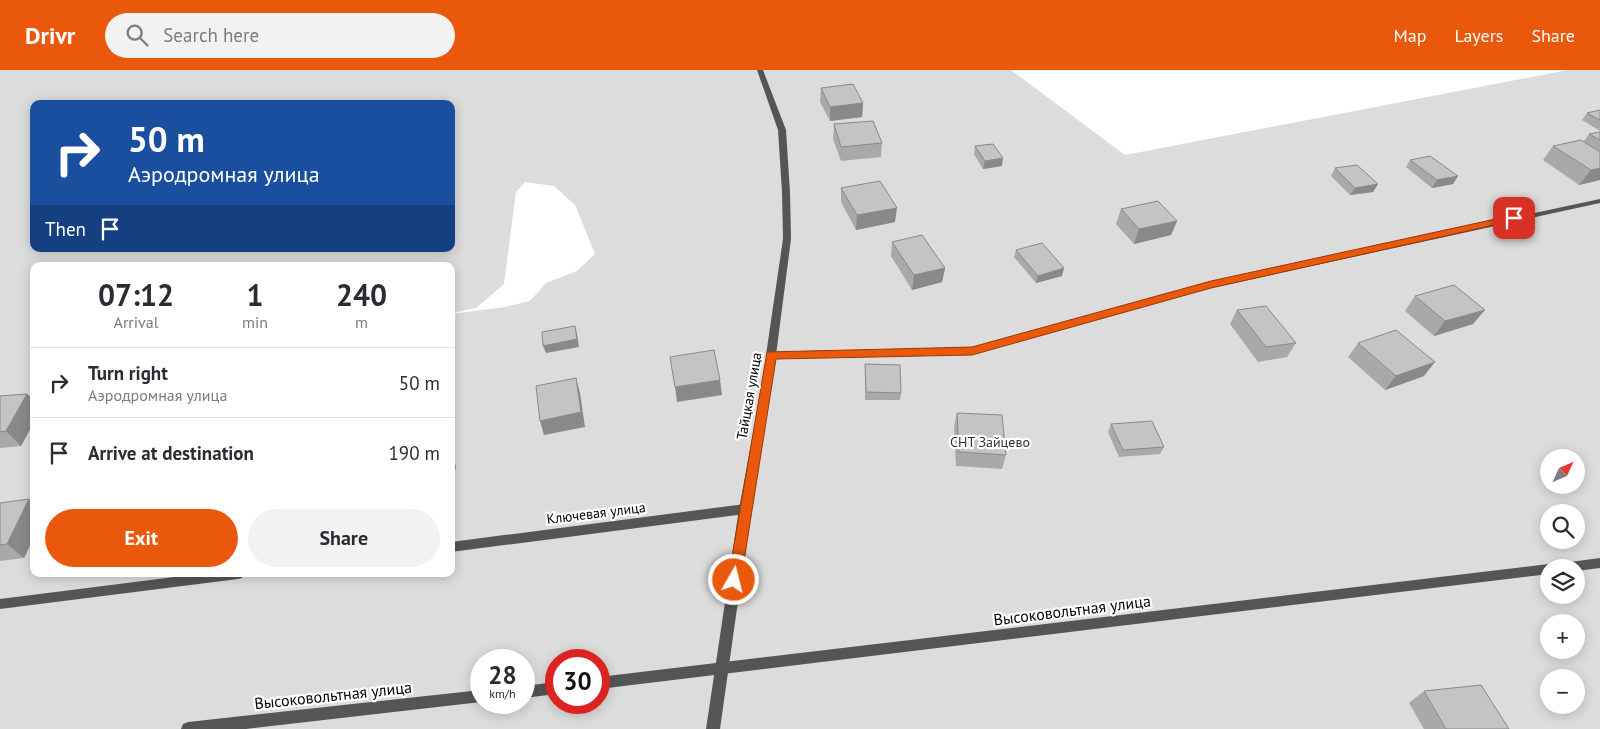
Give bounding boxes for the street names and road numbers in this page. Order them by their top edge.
street label: Тайцкая улица [732,351,766,441]
street label: Ключевая улица [545,498,647,528]
street label: Высоковольтная улица [992,590,1152,630]
street label: Высоковольтная улица [253,677,413,713]

